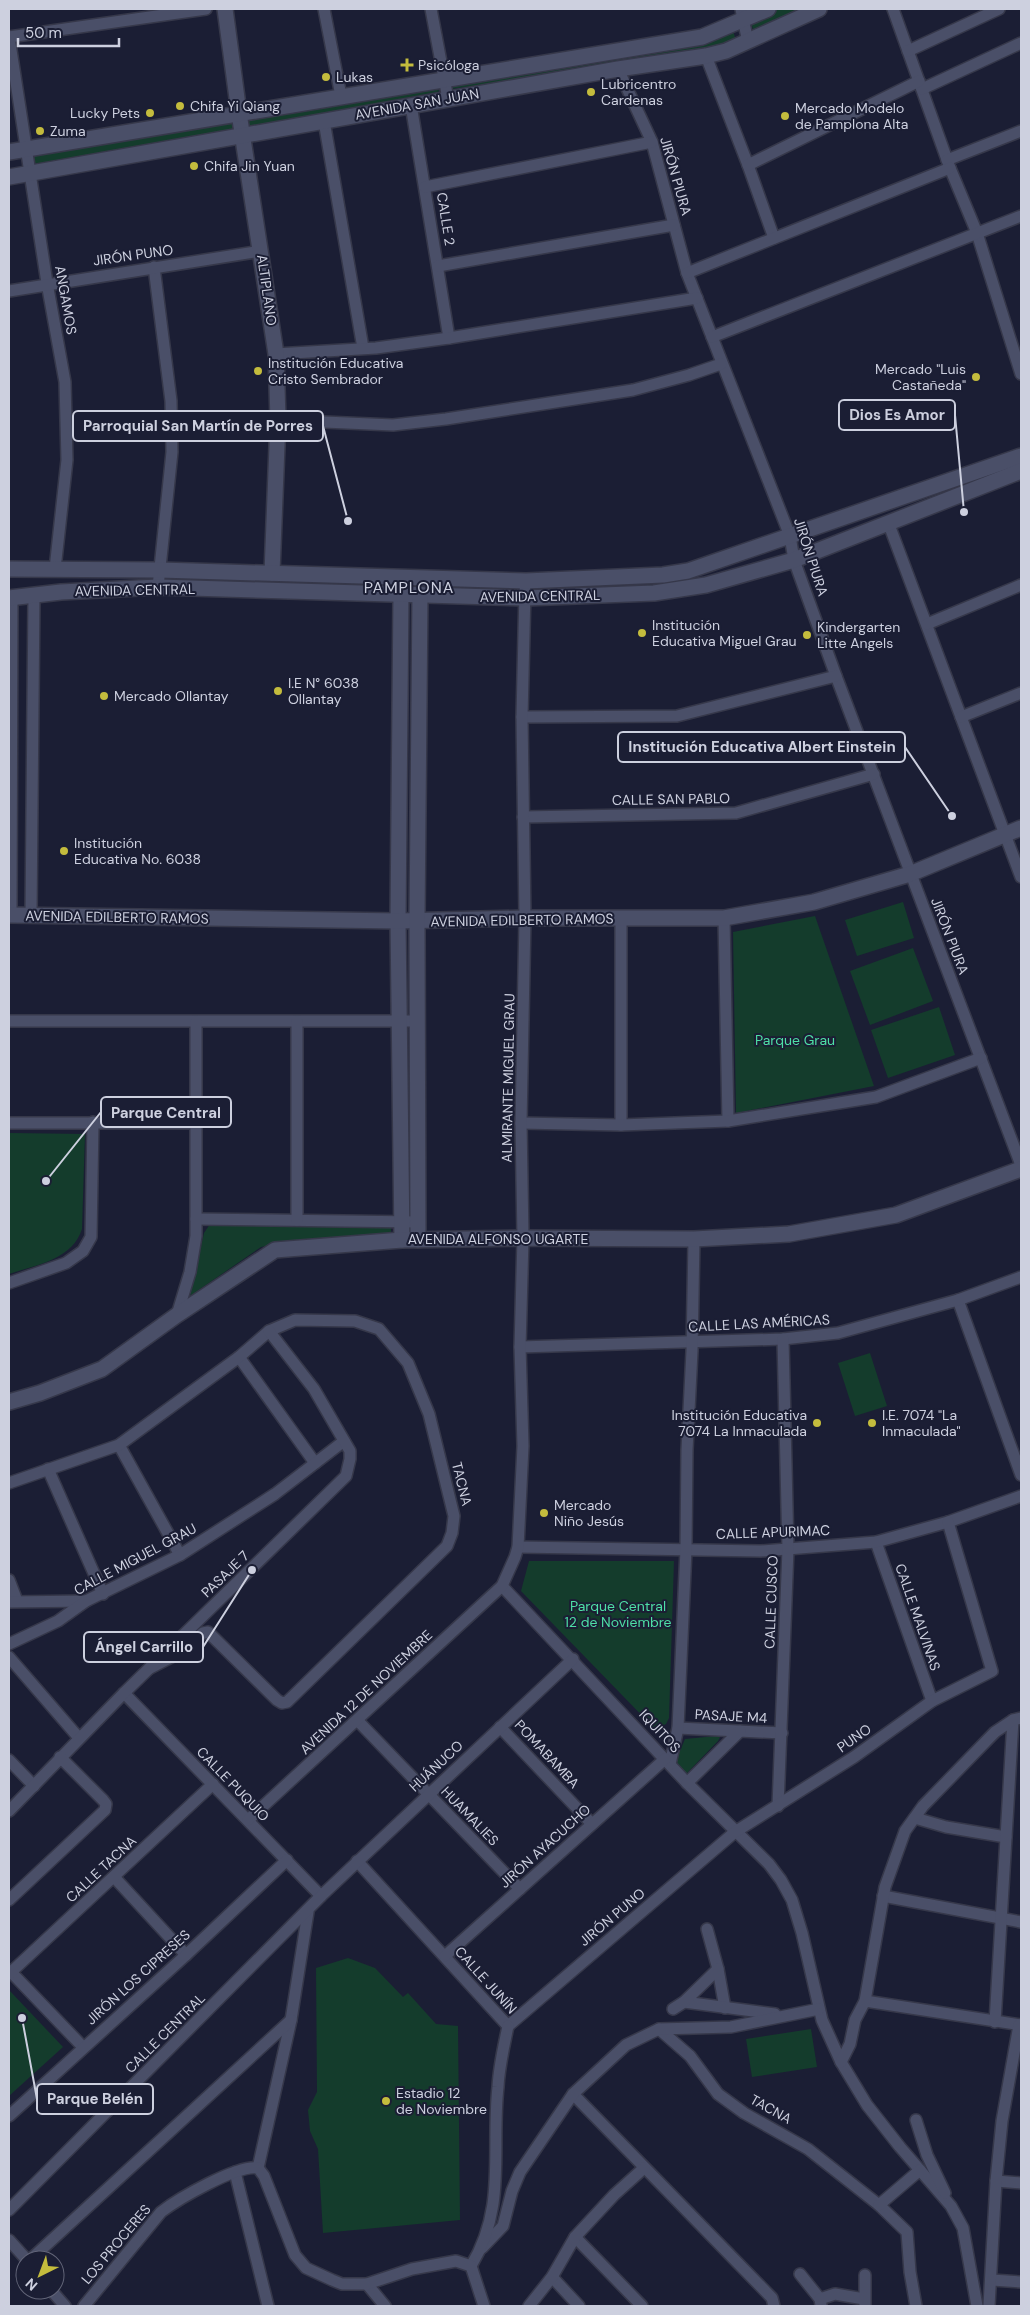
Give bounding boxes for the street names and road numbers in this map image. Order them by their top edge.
street label: AVENIDA SAN JUAN [354,84,480,124]
street label: JIRÓN PIURA [656,135,696,217]
street label: CALLE 2 [433,191,459,247]
street label: JIRÓN PUNO [92,240,174,270]
street label: ALTIPLANO [253,253,281,327]
street label: ANGAMOS [51,264,81,336]
street label: JIRÓN PIURA [790,516,832,598]
street label: AVENIDA CENTRAL [75,580,195,600]
street label: AVENIDA CENTRAL [480,586,600,606]
street label: CALLE SAN PABLO [612,789,730,809]
street label: JIRÓN PIURA [927,895,973,977]
street label: AVENIDA EDILBERTO RAMOS [25,906,209,928]
street label: AVENIDA EDILBERTO RAMOS [430,909,614,931]
street label: ALMIRANTE MIGUEL GRAU [498,993,518,1163]
street label: AVENIDA ALFONSO UGARTE [408,1230,588,1248]
street label: CALLE LAS AMÉRICAS [688,1310,830,1336]
street label: TACNA [448,1460,476,1508]
street label: CALLE MIGUEL GRAU [71,1519,199,1599]
street label: CALLE APURIMAC [716,1521,830,1543]
street label: PASAJE 7 [197,1547,253,1601]
street label: CALLE CUSCO [760,1555,782,1649]
street label: CALLE MALVINAS [891,1561,945,1673]
street label: AVENIDA 12 DE NOVIEMBRE [296,1626,436,1758]
street label: PASAJE M4 [694,1705,768,1727]
street label: IQUITOS [635,1706,685,1756]
street label: POMABAMBA [511,1716,583,1792]
street label: PUNO [833,1720,875,1756]
street label: HUÁNUCO [405,1736,467,1796]
street label: CALLE PUQUIO [193,1743,273,1825]
street label: HUAMALIES [437,1783,503,1849]
street label: JIRÓN AYACUCHO [496,1800,594,1892]
street label: CALLE TACNA [62,1832,140,1906]
street label: JIRÓN PUNO [575,1884,649,1950]
street label: JIRÓN LOS CIPRESES [82,1926,194,2028]
street label: CALLE JUNÍN [451,1943,521,2017]
street label: CALLE CENTRAL [121,1989,209,2077]
street label: TACNA [747,2090,795,2128]
street label: LOS PROCERES [77,2200,155,2288]

